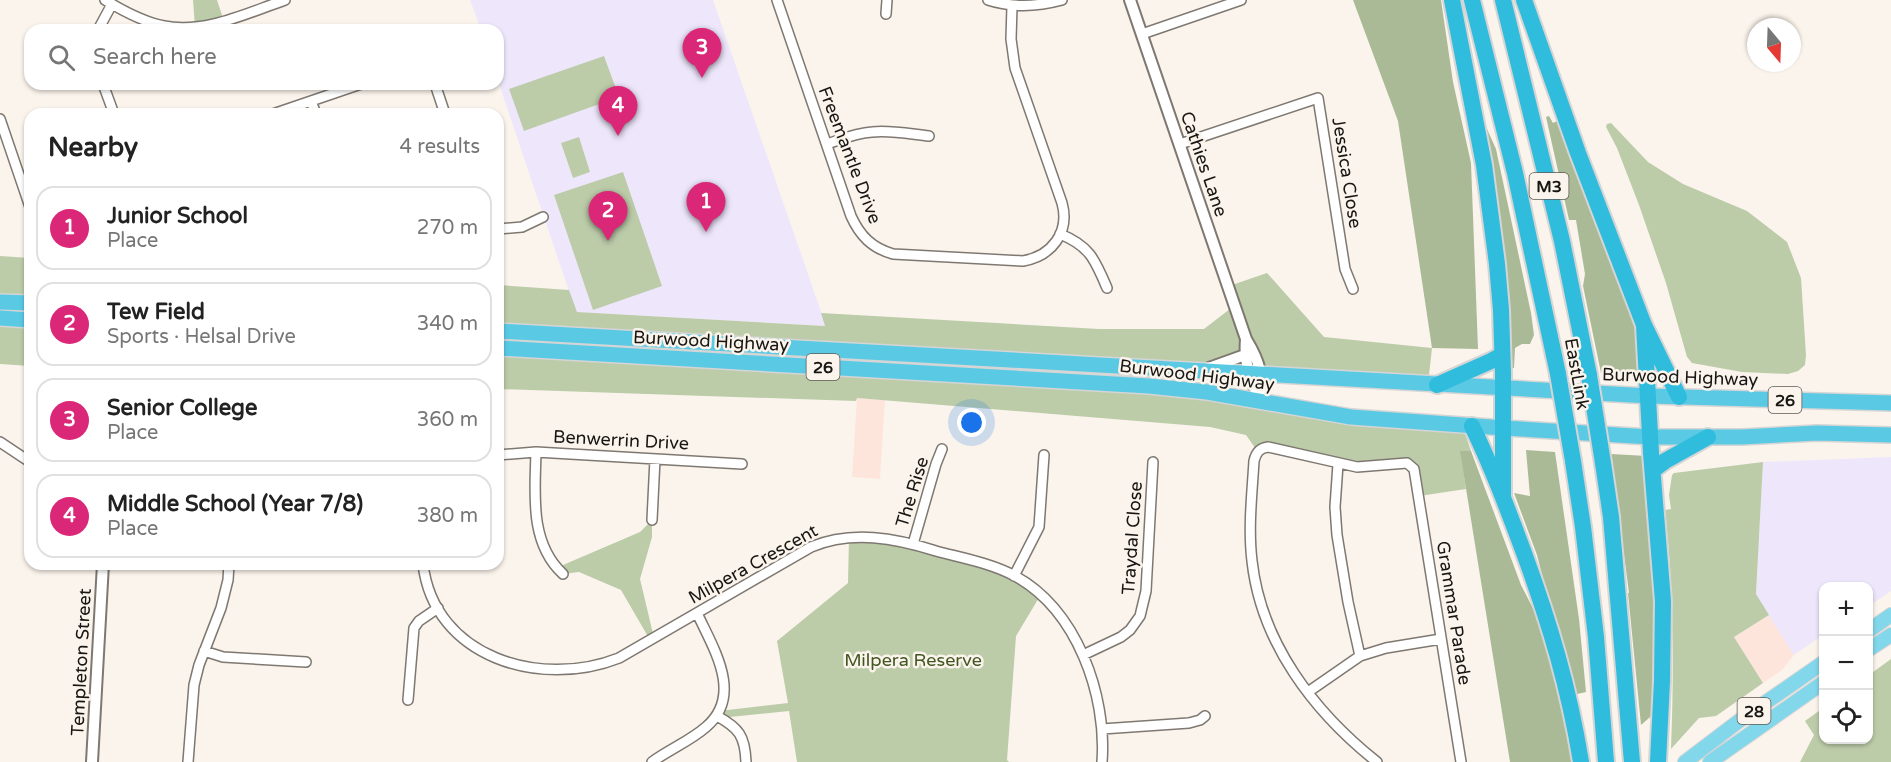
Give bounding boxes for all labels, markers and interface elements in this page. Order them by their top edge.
north arrow [1747,18,1801,72]
search box [24,24,504,90]
pin: 3 [682,28,722,78]
icon: search [45,41,78,74]
text: Search here [93,44,217,70]
street label: Freemantle Drive [814,83,886,227]
pin: 4 [598,86,638,136]
street label: Cathies Lane [1176,108,1232,220]
street label: Jessica Close [1327,116,1367,230]
text: Nearby [48,132,138,163]
text: 4 results [400,135,480,159]
road number: M3 [1530,173,1568,199]
pin: 1 [686,182,726,232]
pin: 2 [588,192,628,241]
text: Junior School [107,203,248,229]
text: 1 [63,216,76,240]
text: 270 m [417,216,478,240]
text: Place [107,229,158,253]
text: Tew Field [107,299,205,325]
text: 2 [63,312,76,336]
text: 340 m [417,312,478,336]
text: Sports · Helsal Drive [107,325,296,349]
street label: Burwood Highway [632,326,790,356]
street label: EastLink [1560,336,1594,412]
road number: 26 [806,354,840,380]
street label: Burwood Highway [1118,355,1276,395]
street label: Burwood Highway [1602,363,1759,391]
road number: 26 [1768,387,1802,413]
text: Senior College [107,395,257,421]
text: 3 [63,408,76,432]
text: 360 m [417,408,478,432]
your location [957,408,986,437]
text: Place [107,421,158,445]
street label: Benwerrin Drive [553,425,689,455]
street label: The Rise [891,454,933,530]
street label: Traydal Close [1117,481,1147,595]
text: Middle School (Year 7/8) [107,491,363,517]
text: 4 [63,504,76,528]
text: 380 m [417,504,478,528]
text: Place [107,517,158,541]
street label: Milpera Crescent [684,519,822,609]
street label: Grammar Parade [1432,539,1476,687]
map controls [1819,582,1873,744]
button: + [1819,582,1873,636]
street label: Templeton Street [66,588,96,736]
button: − [1819,636,1873,690]
park label: Milpera Reserve [844,649,982,671]
button: locate [1819,690,1873,744]
road number: 28 [1738,698,1770,724]

